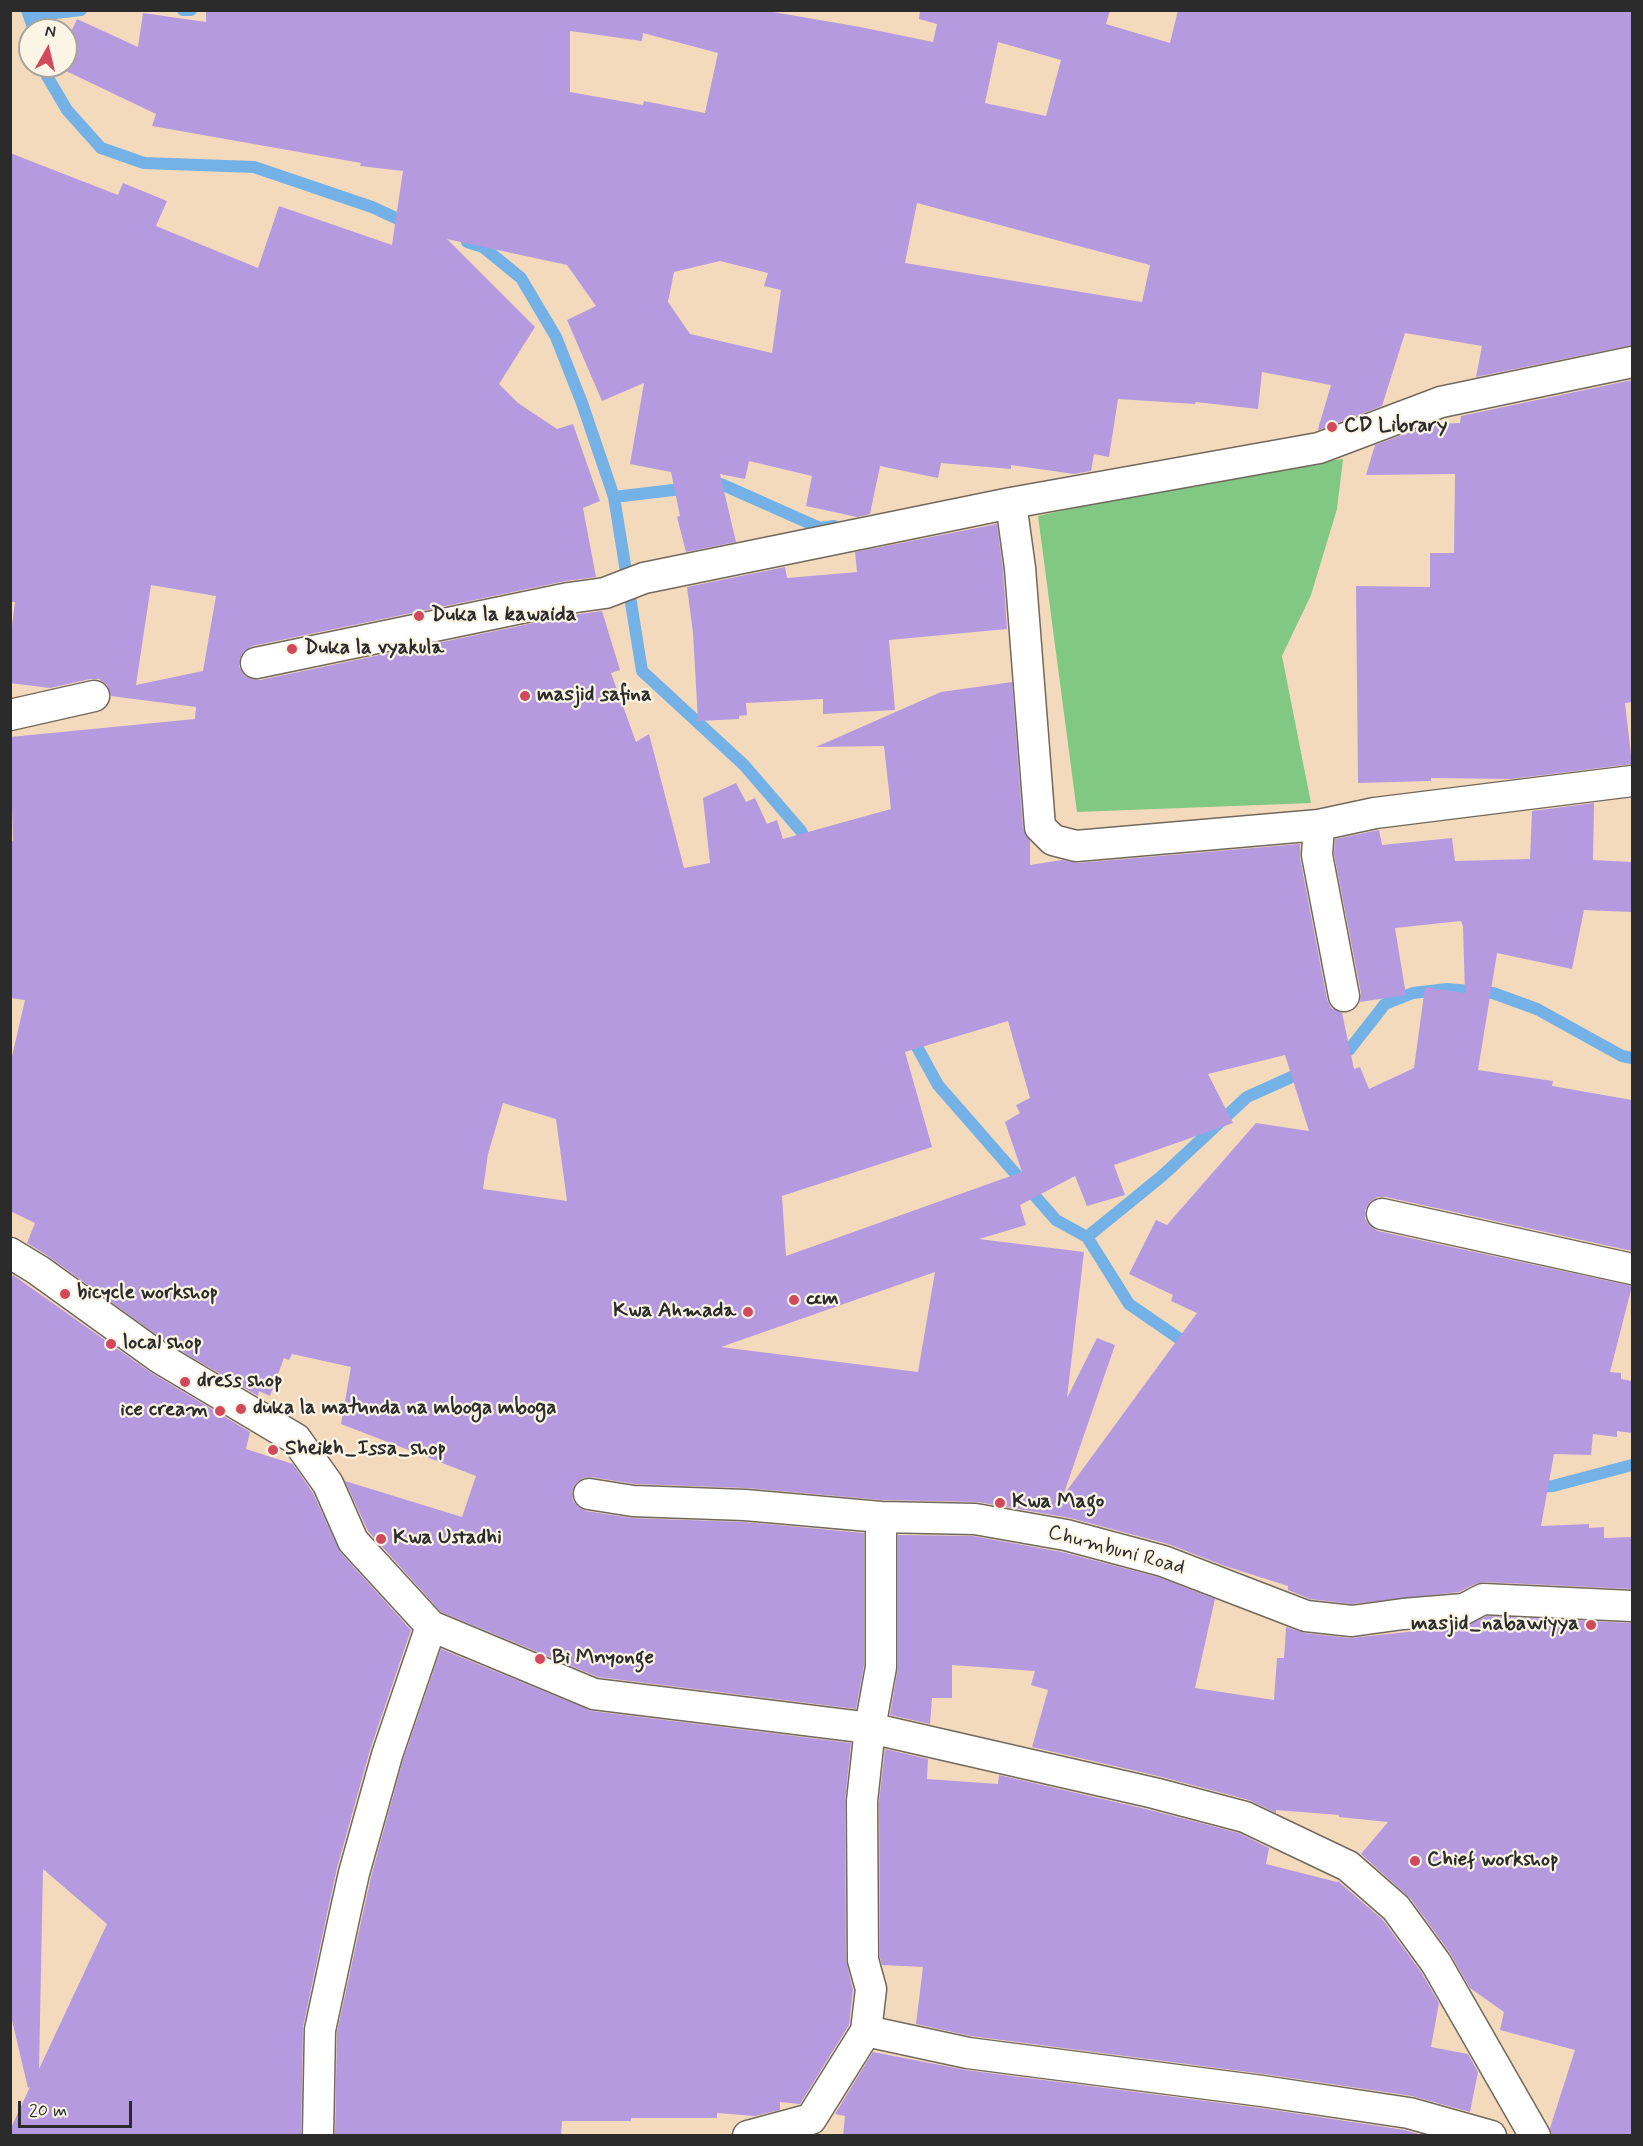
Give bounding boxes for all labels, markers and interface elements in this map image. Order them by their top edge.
north arrow [18,18,78,78]
text: N [44,21,57,43]
place label: CD Library [1344,414,1447,440]
marker: CD Library [1325,420,1339,434]
place label: Duka la kawaida [431,603,577,629]
marker: Duka la kawaida [412,609,426,623]
place label: Duka la vyakula [304,636,444,662]
marker: Duka la vyakula [285,642,299,656]
place label: masjid safina [537,683,652,709]
marker: masjid safina [518,689,532,703]
place label: bicycle workshop [77,1281,218,1307]
marker: bicycle workshop [58,1287,72,1301]
place label: ccm [806,1287,839,1313]
marker: ccm [787,1293,801,1307]
place label: Kwa Ahmada [613,1299,736,1325]
marker: Kwa Ahmada [741,1305,755,1319]
place label: local shop [123,1331,202,1357]
marker: local shop [104,1337,118,1351]
place label: dress shop [197,1369,282,1395]
marker: dress shop [178,1375,192,1389]
place label: duka la matunda na mboga mboga [253,1396,556,1422]
place label: ice cream [120,1398,208,1424]
marker: duka la matunda na mboga mboga [234,1402,248,1416]
marker: ice cream [213,1404,227,1418]
place label: Sheikh_Issa_shop [285,1437,446,1463]
marker: Sheikh_Issa_shop [266,1443,280,1457]
place label: Kwa Mago [1012,1490,1104,1516]
marker: Kwa Mago [993,1496,1007,1510]
street label: Chumbuni Road [1045,1521,1187,1581]
place label: Kwa Ustadhi [393,1526,502,1552]
marker: Kwa Ustadhi [374,1532,388,1546]
place label: masjid_nabawiyya [1411,1612,1579,1638]
marker: masjid_nabawiyya [1584,1618,1598,1632]
place label: Bi Mnyonge [552,1646,654,1672]
marker: Bi Mnyonge [533,1652,547,1666]
place label: Chief workshop [1427,1848,1558,1874]
marker: Chief workshop [1408,1854,1422,1868]
scale bar [21,2089,135,2127]
text: 20 m [29,2099,67,2123]

